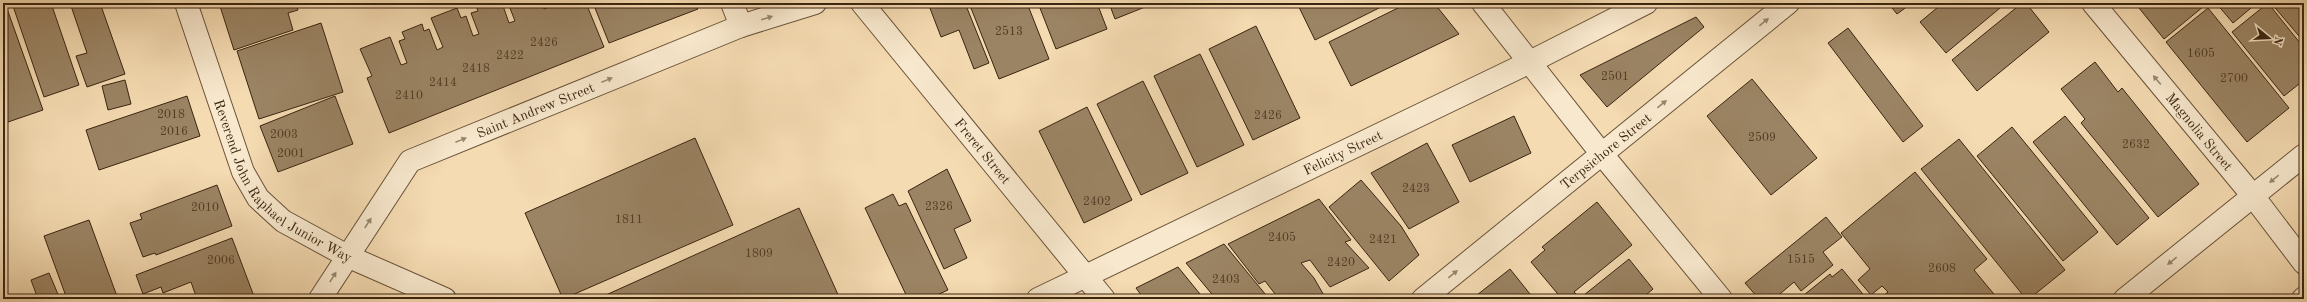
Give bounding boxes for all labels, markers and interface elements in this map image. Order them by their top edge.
one-way arrow [761,15,773,21]
one-way arrow [1758,18,1769,27]
north arrow [2249,18,2289,58]
house number: 2513 [995,25,1023,38]
text: N [2270,35,2284,47]
house number: 2426 [530,37,558,49]
house number: 1605 [2187,47,2215,60]
house number: 2422 [496,50,524,62]
house number: 2418 [462,63,490,75]
house number: 2501 [1601,70,1629,83]
house number: 2700 [2220,73,2248,85]
one-way arrow [2152,75,2161,85]
house number: 2414 [429,77,457,89]
one-way arrow [601,77,613,83]
street label: Saint Andrew Street [475,81,596,141]
house number: 2410 [395,90,423,102]
street label: Magnolia Street [2163,91,2235,174]
street label: Reverend John Raphael Junior Way [211,98,354,265]
one-way arrow [1657,99,1668,108]
house number: 2018 [157,109,185,121]
house number: 2426 [1254,110,1282,122]
street label: Terpsichore Street [1558,111,1654,193]
street label: Freret Street [951,116,1013,187]
house number: 2016 [160,126,188,138]
street label: Felicity Street [1301,128,1385,178]
house number: 2003 [270,129,298,141]
house number: 2509 [1748,131,1776,144]
one-way arrow [455,137,466,143]
house number: 2632 [2122,139,2150,151]
house number: 2001 [277,148,305,160]
one-way arrow [2268,175,2279,184]
house number: 2423 [1402,183,1430,195]
house number: 2402 [1083,196,1111,208]
house number: 2326 [925,201,953,213]
house number: 2010 [191,202,219,214]
house number: 1811 [615,214,643,226]
one-way arrow [364,218,372,229]
house number: 2405 [1268,231,1296,244]
house number: 2421 [1369,234,1397,246]
house number: 1809 [745,248,773,260]
house number: 1515 [1787,253,1815,266]
house number: 2006 [207,255,235,267]
one-way arrow [2167,256,2178,265]
house number: 2420 [1327,257,1355,269]
house number: 2608 [1928,263,1956,275]
one-way arrow [1447,270,1458,279]
one-way arrow [329,272,337,283]
house number: 2403 [1212,274,1240,286]

